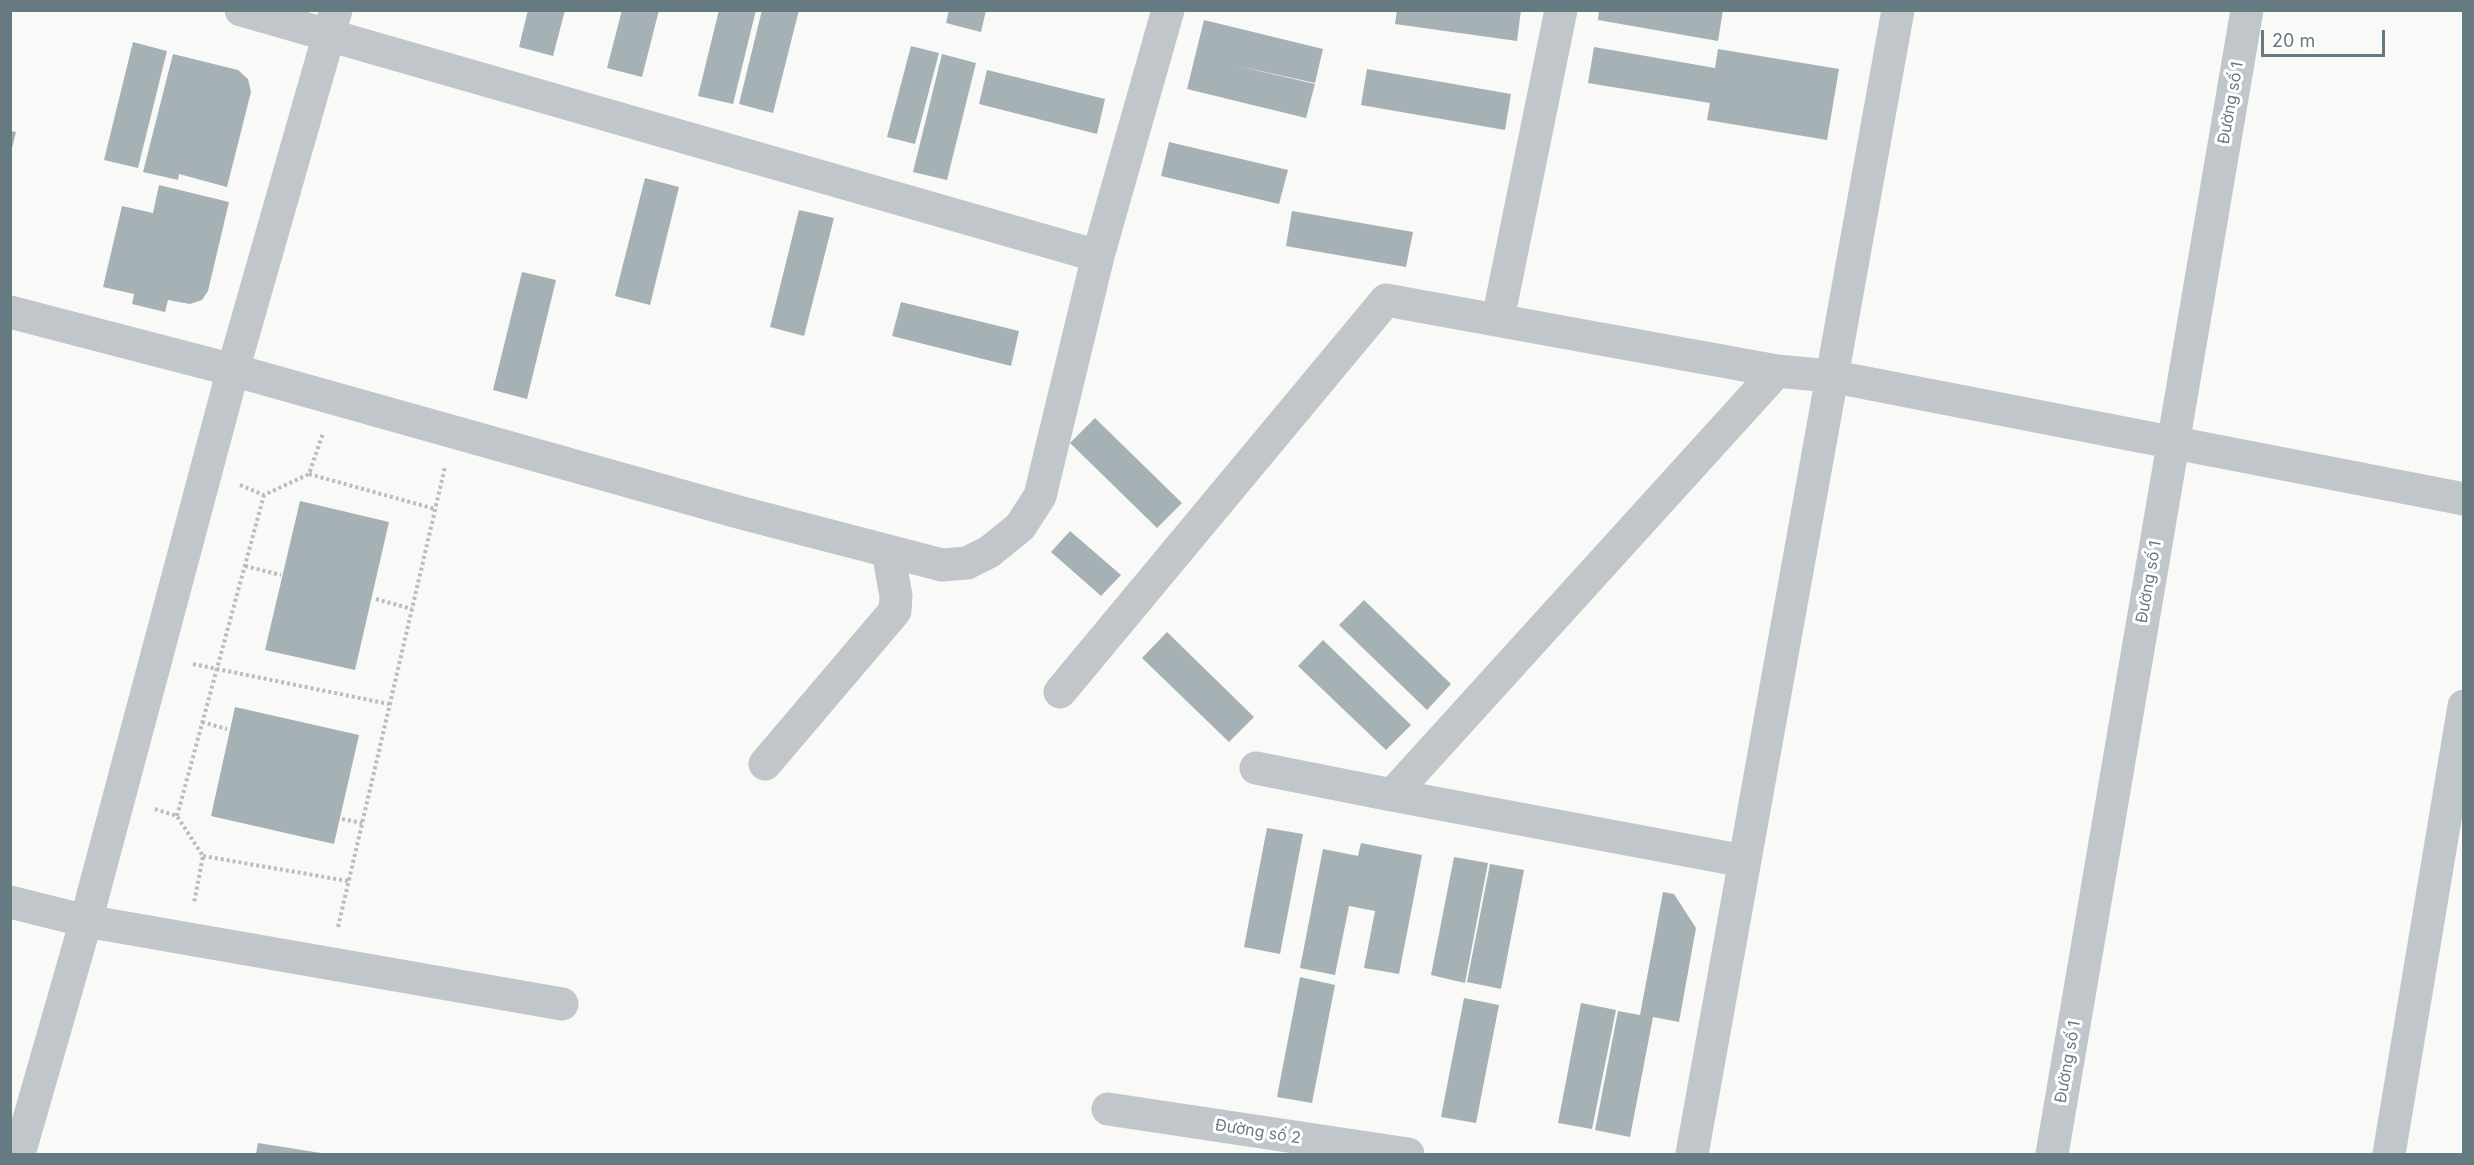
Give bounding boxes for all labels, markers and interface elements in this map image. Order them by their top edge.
scale bar [2264,18,2388,56]
text: 20 m [2272,30,2315,51]
street label: Đường số 1 [2214,60,2248,146]
street label: Đường số 1 [2132,539,2166,625]
street label: Đường số 1 [2051,1019,2085,1105]
street label: Đường số 2 [1214,1116,1302,1148]

